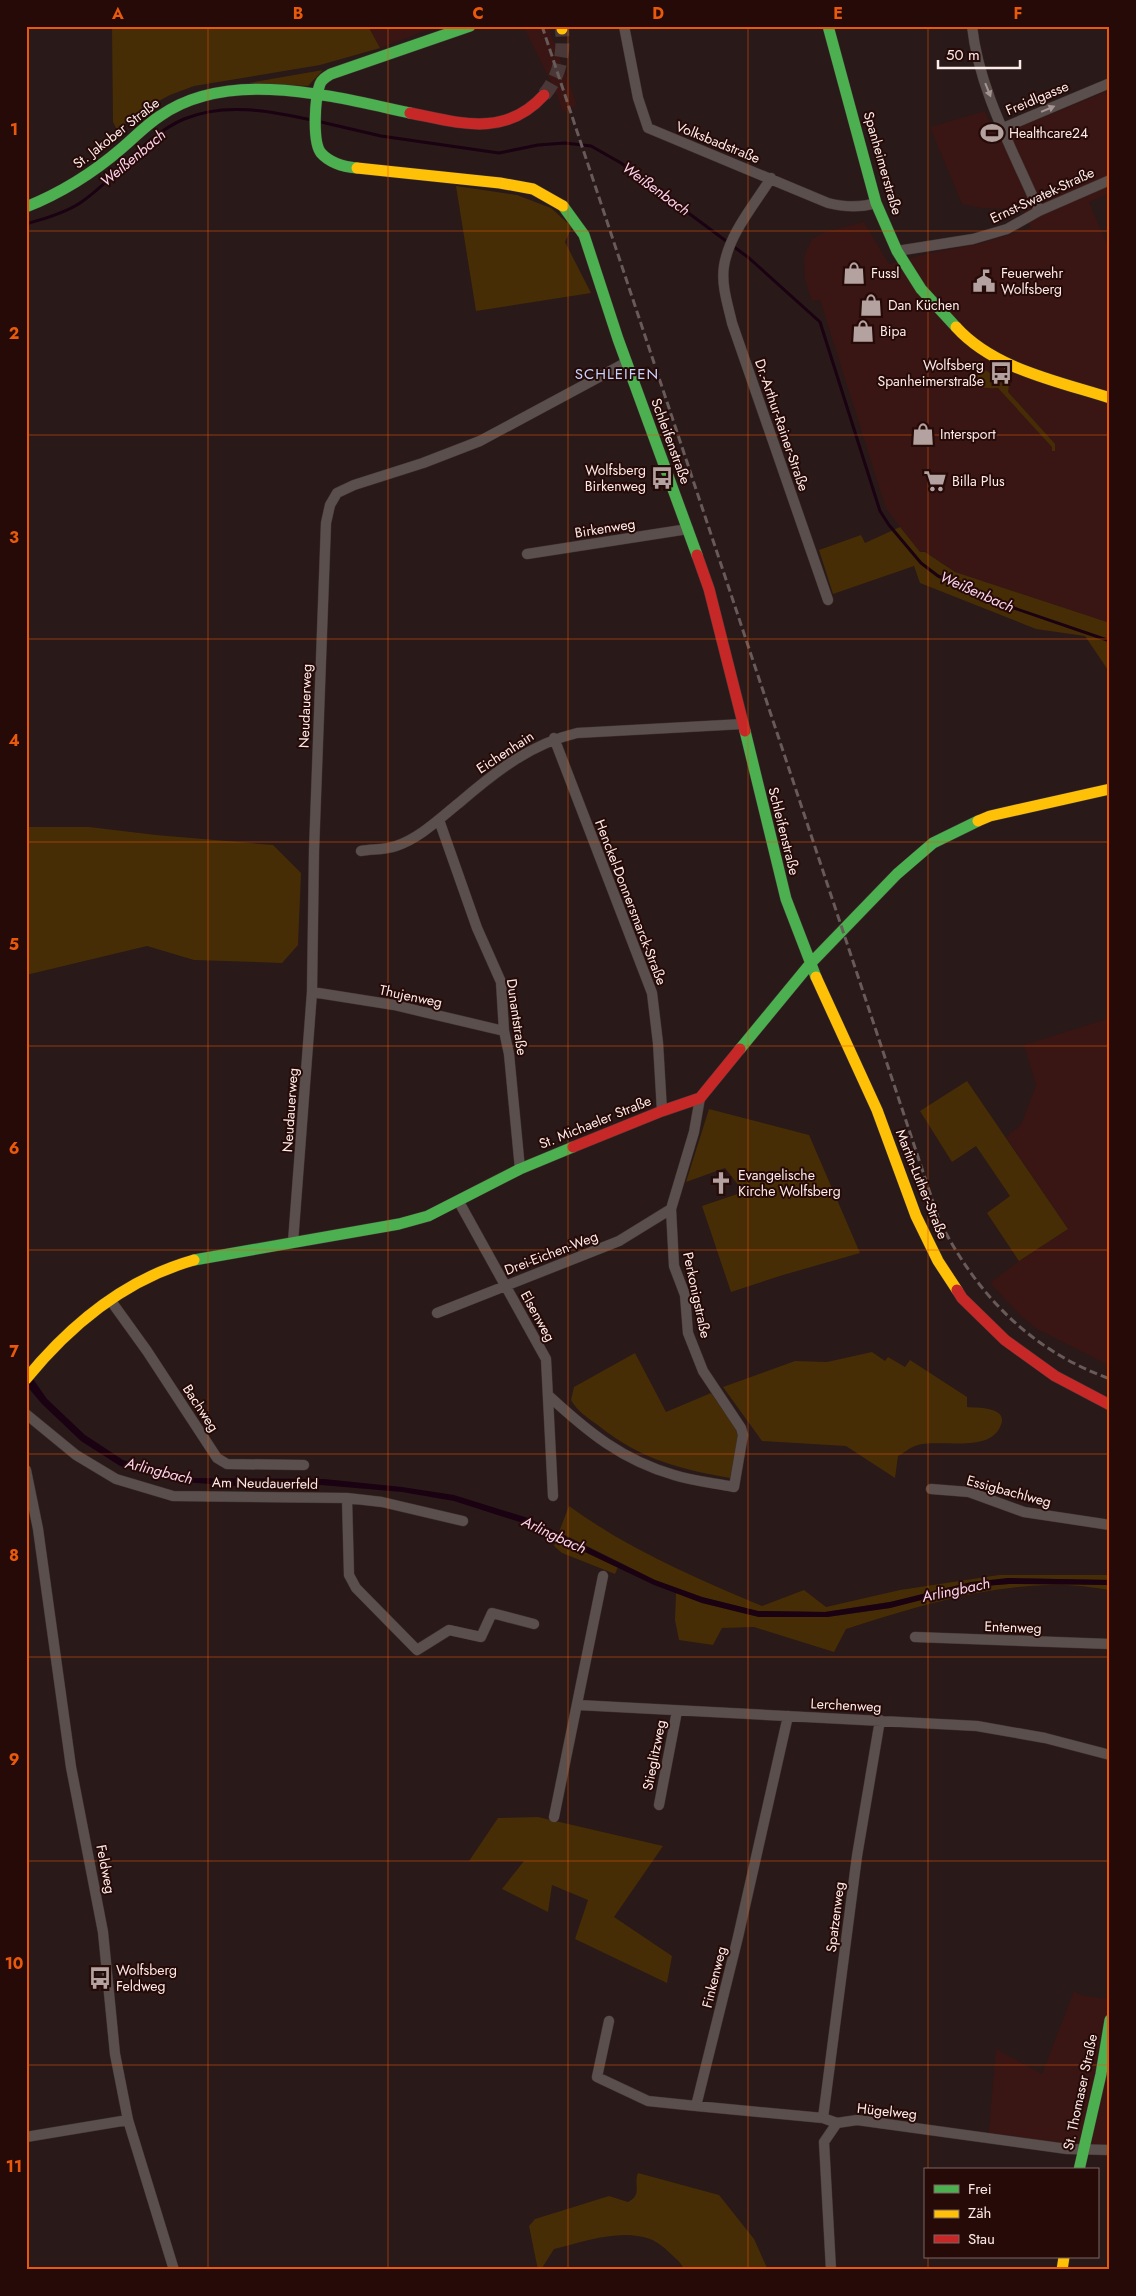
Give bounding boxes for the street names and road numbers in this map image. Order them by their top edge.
street label: Freidlgasse [1002,76,1072,120]
street label: St. Jakober Straße [68,93,164,173]
street label: Spanheimerstraße [859,109,907,217]
street label: Volksbadstraße [673,116,763,168]
street label: Ernst-Swatek-Straße [987,162,1097,228]
street label: Dr.-Arthur-Rainer-Straße [750,356,814,494]
street label: Schleifenstraße [646,395,696,487]
street label: Birkenweg [573,513,637,543]
street label: Neudauerweg [294,663,316,749]
street label: Eichenhain [472,726,538,778]
street label: Schleifenstraße [763,785,805,877]
street label: Henckel-Donnersmarck-Straße [590,816,672,988]
street label: Dunantstraße [502,977,532,1057]
street label: Thujenweg [378,980,444,1012]
street label: Neudauerweg [277,1067,303,1153]
street label: St. Michaeler Straße [536,1090,654,1154]
street label: Martin-Luther-Straße [891,1126,953,1242]
street label: Drei-Eichen-Weg [501,1226,601,1280]
street label: Perkonigstraße [678,1250,716,1340]
street label: Elsenweg [516,1287,560,1345]
street label: Bachweg [178,1380,224,1436]
street label: Essigbachlweg [964,1470,1054,1512]
street label: Am Neudauerfeld [212,1472,318,1494]
street label: Entenweg [984,1616,1042,1638]
street label: Lerchenweg [810,1693,882,1717]
street label: Stieglitzweg [637,1718,671,1792]
street label: Feldweg [91,1843,121,1895]
street label: Spatzenweg [821,1881,849,1953]
street label: Finkenweg [697,1944,731,2010]
street label: St. Thomaser Straße [1058,2032,1102,2152]
street label: Hügelweg [856,2098,918,2124]

